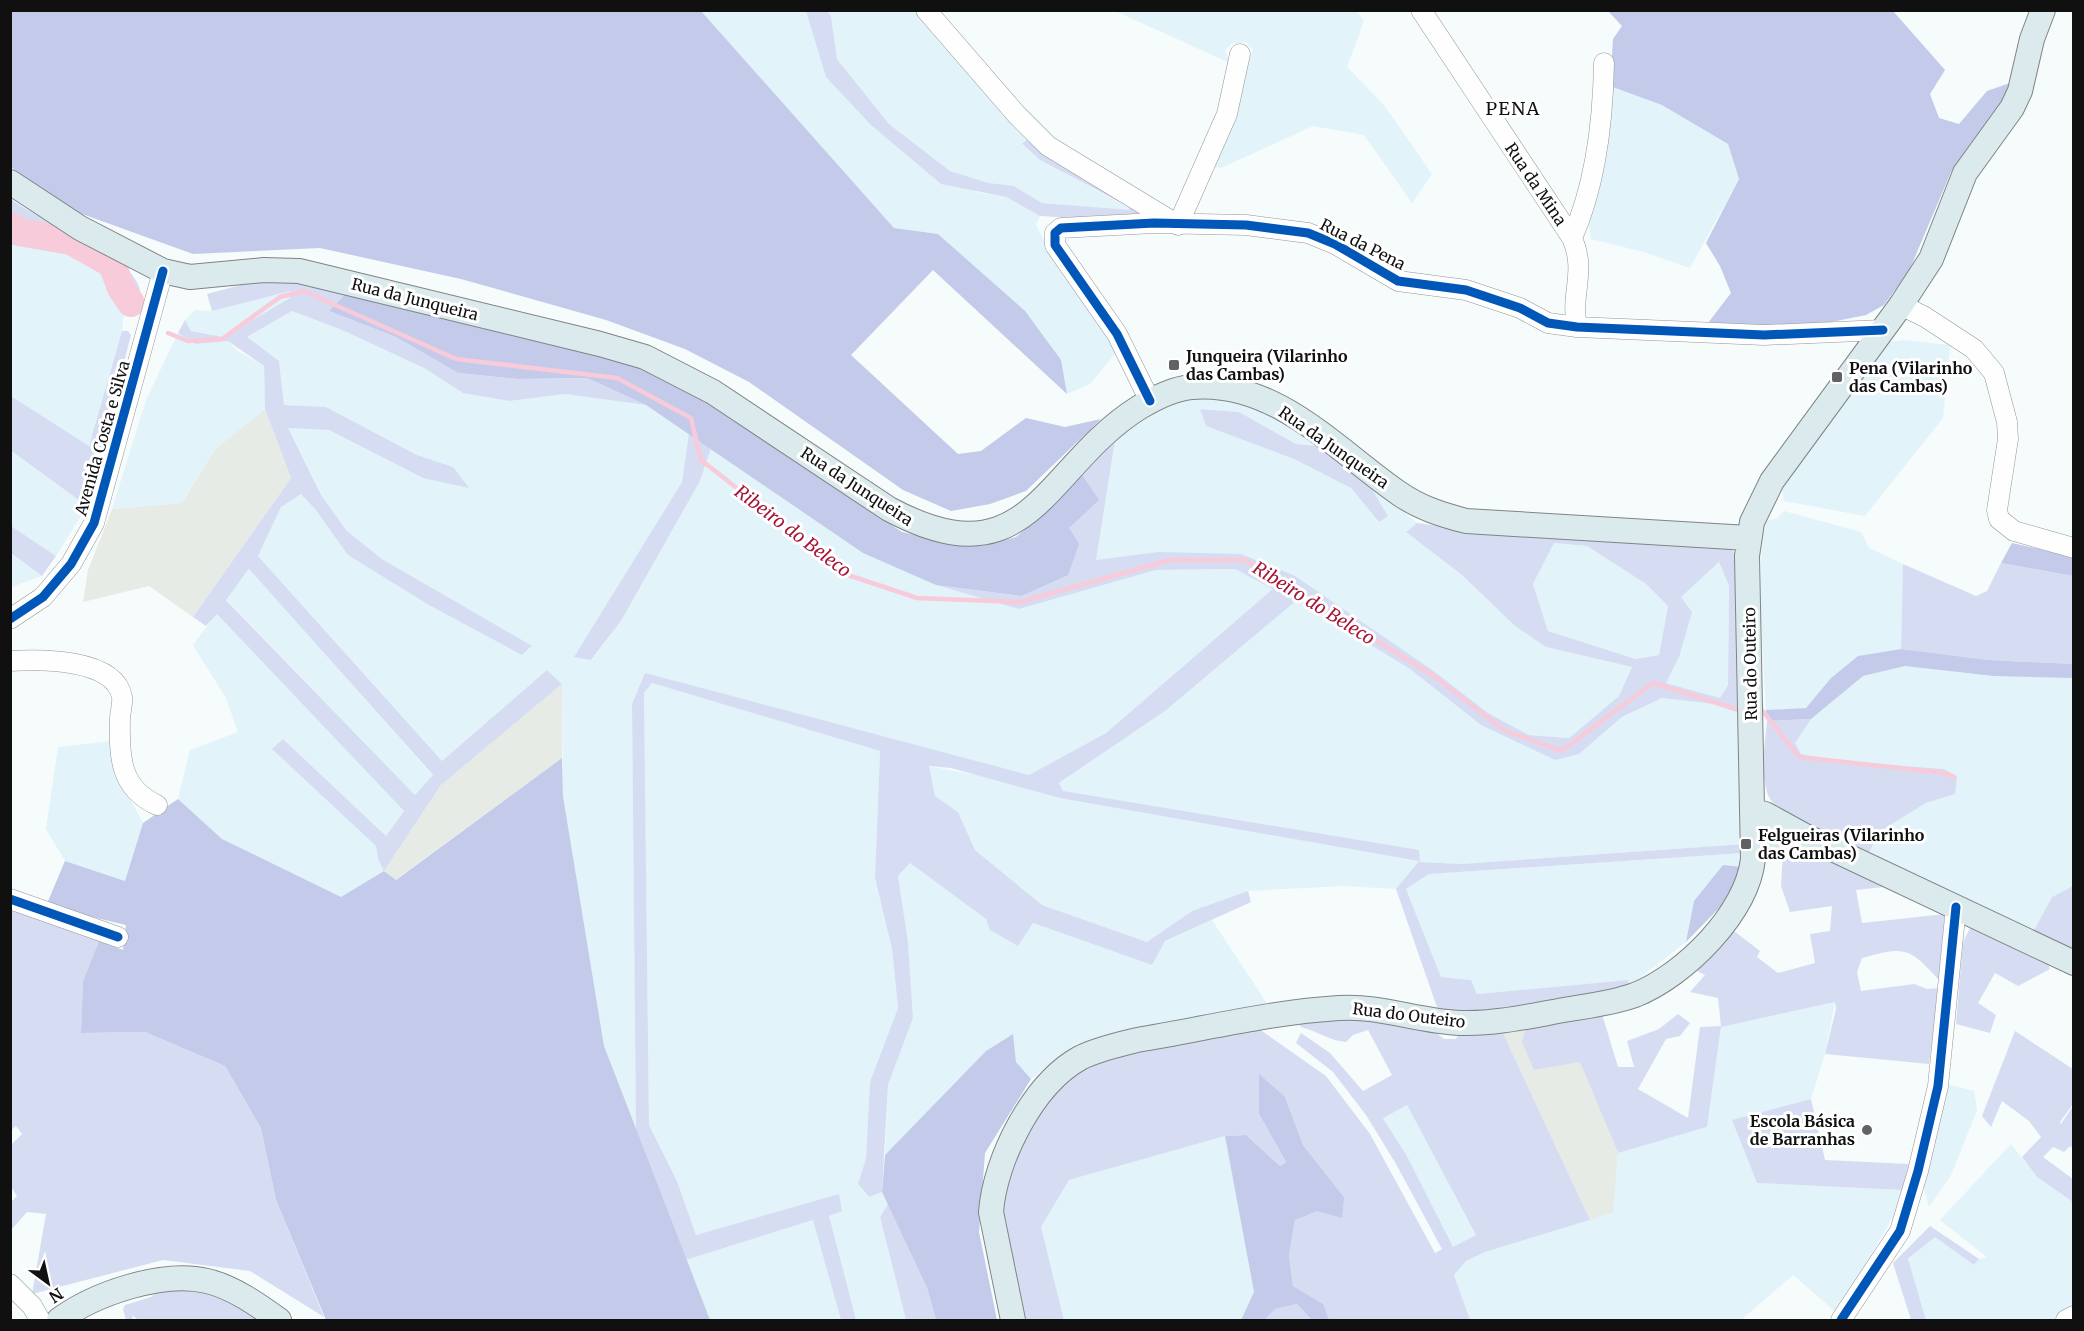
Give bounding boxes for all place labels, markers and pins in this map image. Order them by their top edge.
place label: Junqueira (Vilarinho das Cambas) [1185,346,1348,384]
marker: Junqueira (Vilarinho das Cambas) [1167,358,1181,372]
place label: Pena (Vilarinho das Cambas) [1849,358,1973,396]
marker: Pena (Vilarinho das Cambas) [1830,370,1844,384]
place label: Felgueiras (Vilarinho das Cambas) [1758,825,1925,863]
marker: Felgueiras (Vilarinho das Cambas) [1739,837,1753,851]
place label: Escola Básica de Barranhas [1750,1111,1855,1149]
marker: Escola Básica de Barranhas [1860,1123,1874,1137]

